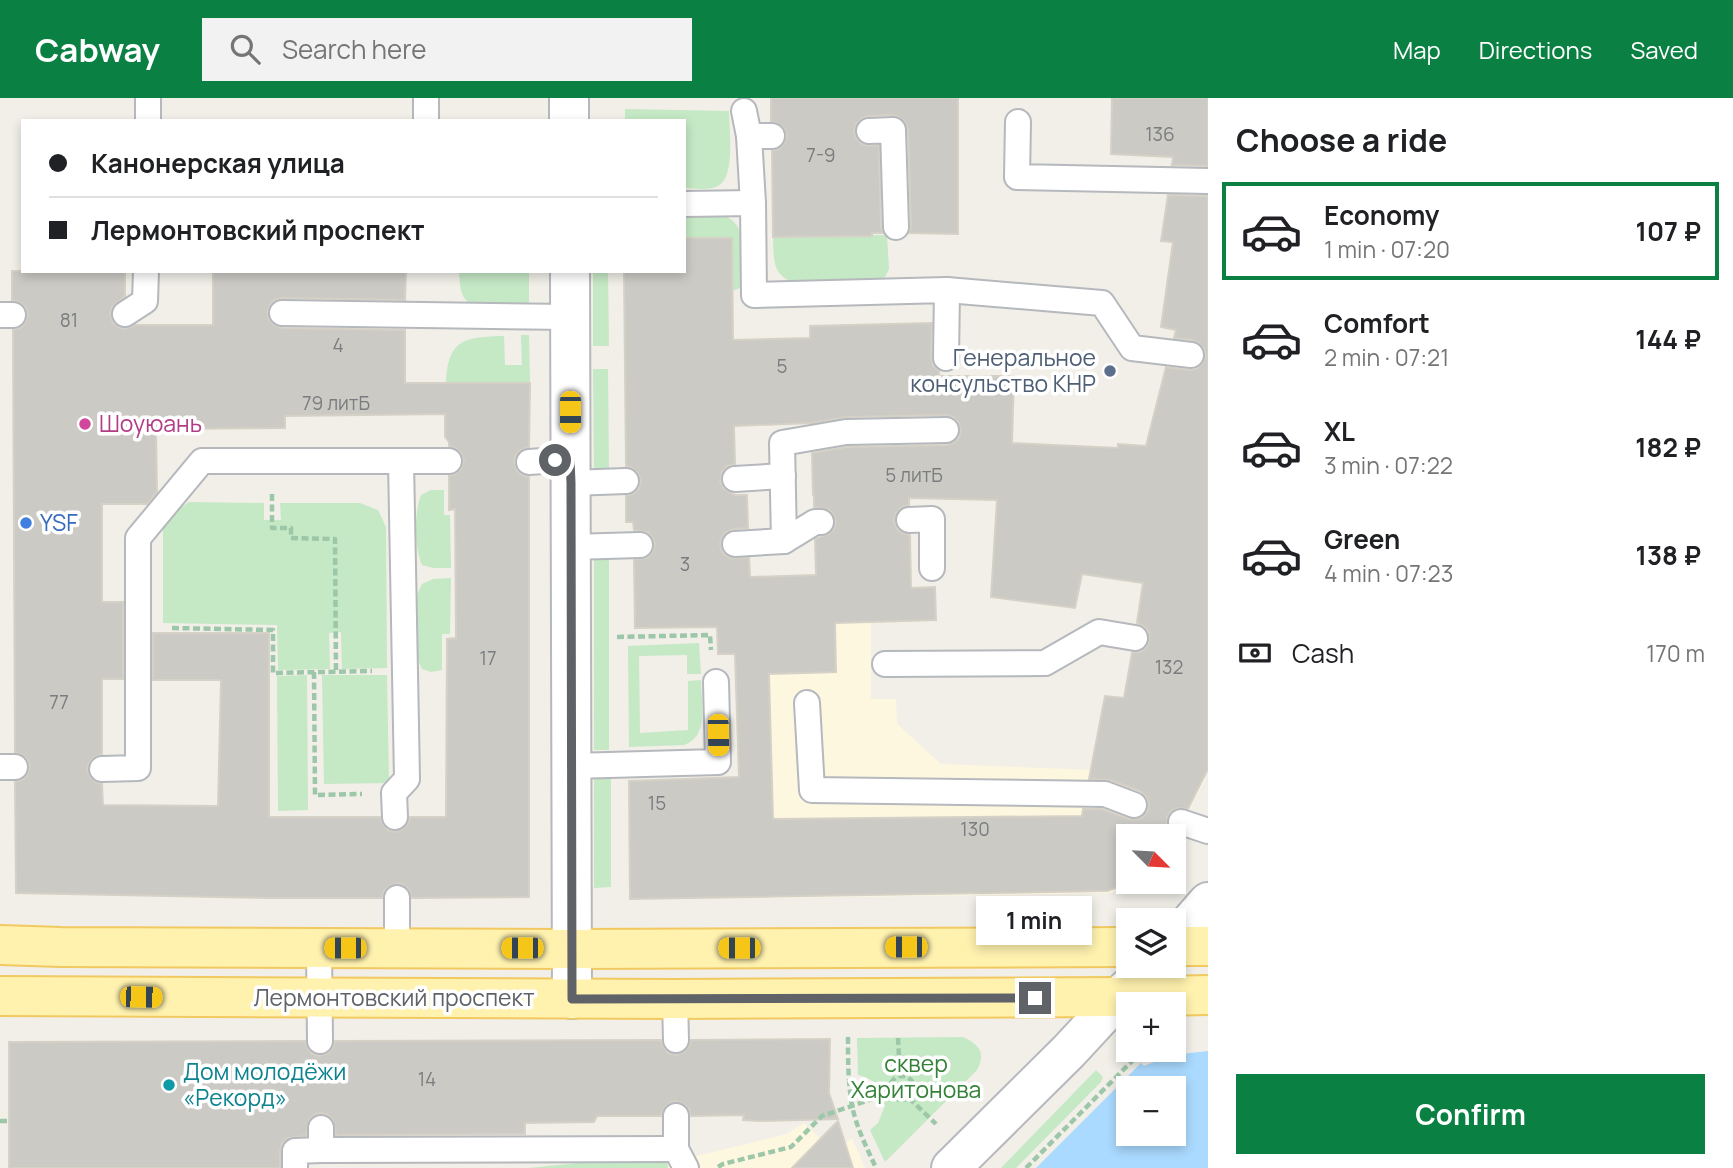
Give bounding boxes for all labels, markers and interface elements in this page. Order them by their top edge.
search box [202,18,692,81]
text: Cabway [35,27,160,72]
icon: search [226,30,264,68]
text: Search here [282,31,427,67]
text: Map [1393,33,1441,66]
text: Directions [1479,33,1592,66]
text: Saved [1630,33,1698,66]
text: Choose a ride [1236,118,1447,162]
house number: 136 [1145,121,1175,147]
house number: 7-9 [806,142,836,168]
text: Канонерская улица [91,145,345,181]
text: Economy [1324,197,1439,233]
icon: car [1240,200,1303,263]
text: Лермонтовский проспект [91,212,425,248]
text: 107 ₽ [1636,213,1701,249]
text: 1 min · 07:20 [1324,233,1450,265]
text: Comfort [1324,305,1430,341]
house number: 81 [60,307,78,333]
icon: car [1240,308,1303,371]
text: 144 ₽ [1635,321,1701,357]
house number: 4 [332,332,344,358]
place label: Генеральное консульство КНР [910,341,1096,399]
text: 2 min · 07:21 [1324,341,1449,373]
house number: 5 [777,353,788,379]
marker: Генеральное консульство КНР [1102,363,1118,379]
house number: 79 литБ [302,390,370,416]
car [560,391,581,433]
place label: Шоуюань [99,407,202,439]
text: XL [1324,413,1355,449]
marker: Шоуюань [77,416,93,432]
icon: car [1240,416,1303,479]
text: 182 ₽ [1635,429,1701,465]
route start [539,444,571,476]
text: 3 min · 07:22 [1324,449,1453,481]
house number: 5 литБ [885,462,943,488]
place label: YSF [40,506,78,538]
marker: YSF [18,515,34,531]
text: Green [1324,521,1400,557]
icon: car [1240,524,1303,587]
text: 138 ₽ [1636,537,1701,573]
house number: 3 [680,551,690,577]
text: 4 min · 07:23 [1324,557,1453,589]
icon: cash [1236,634,1274,672]
text: Cash [1292,635,1354,671]
text: 170 m [1646,637,1705,669]
house number: 17 [480,645,496,671]
house number: 132 [1155,654,1183,680]
house number: 77 [49,689,69,715]
car [708,714,729,756]
house number: 15 [648,790,666,816]
house number: 130 [960,816,990,842]
north arrow [1116,824,1186,894]
map controls [1116,824,1186,1146]
callout: 1 min [977,897,1093,946]
text: 1 min [1006,904,1062,936]
button: layers [1116,908,1186,978]
car [886,937,928,958]
car [325,938,367,959]
car [502,938,544,959]
car [719,938,761,959]
street label: Лермонтовский проспект [253,981,535,1013]
route end [1019,982,1051,1014]
car [120,986,163,1008]
button: + [1116,992,1186,1062]
park label: сквер Харитонова [851,1047,981,1105]
place label: Дом молодёжи «Рекорд» [183,1055,346,1113]
house number: 14 [418,1066,436,1092]
button: Confirm [1236,1074,1705,1154]
button: − [1116,1076,1186,1146]
marker: Дом молодёжи «Рекорд» [161,1077,177,1093]

